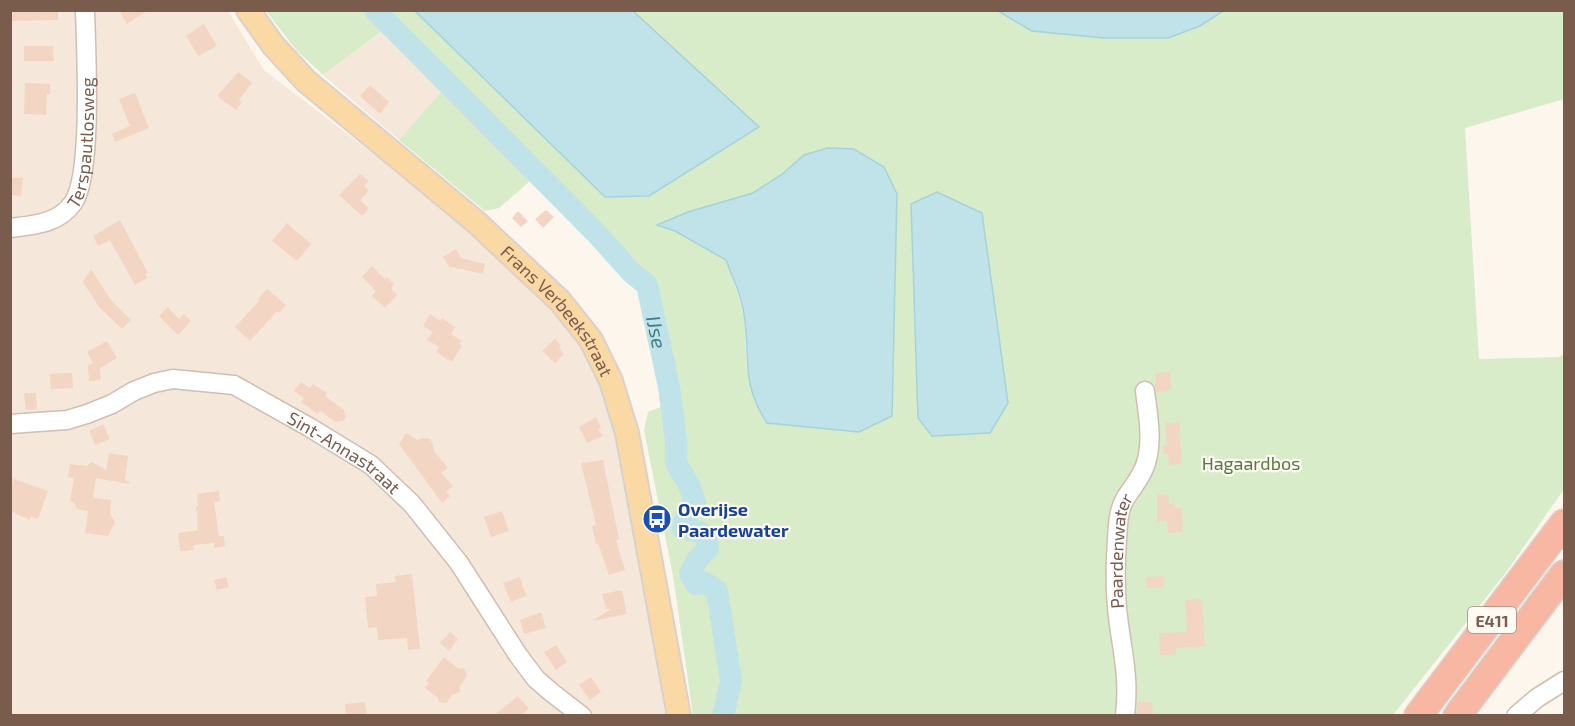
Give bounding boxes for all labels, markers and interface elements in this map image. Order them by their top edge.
street label: Terspautlosweg [62,77,98,212]
street label: Frans Verbeekstraat [497,240,618,380]
water label: IJse [642,313,672,351]
street label: Sint-Annastraat [284,406,405,498]
park label: Hagaardbos [1202,452,1300,474]
street label: Paardenwater [1105,489,1137,610]
place label: Overijse Paardewater [678,498,789,541]
bus stop icon: Overijse Paardewater [641,503,673,535]
road number: E411 [1468,607,1516,633]

